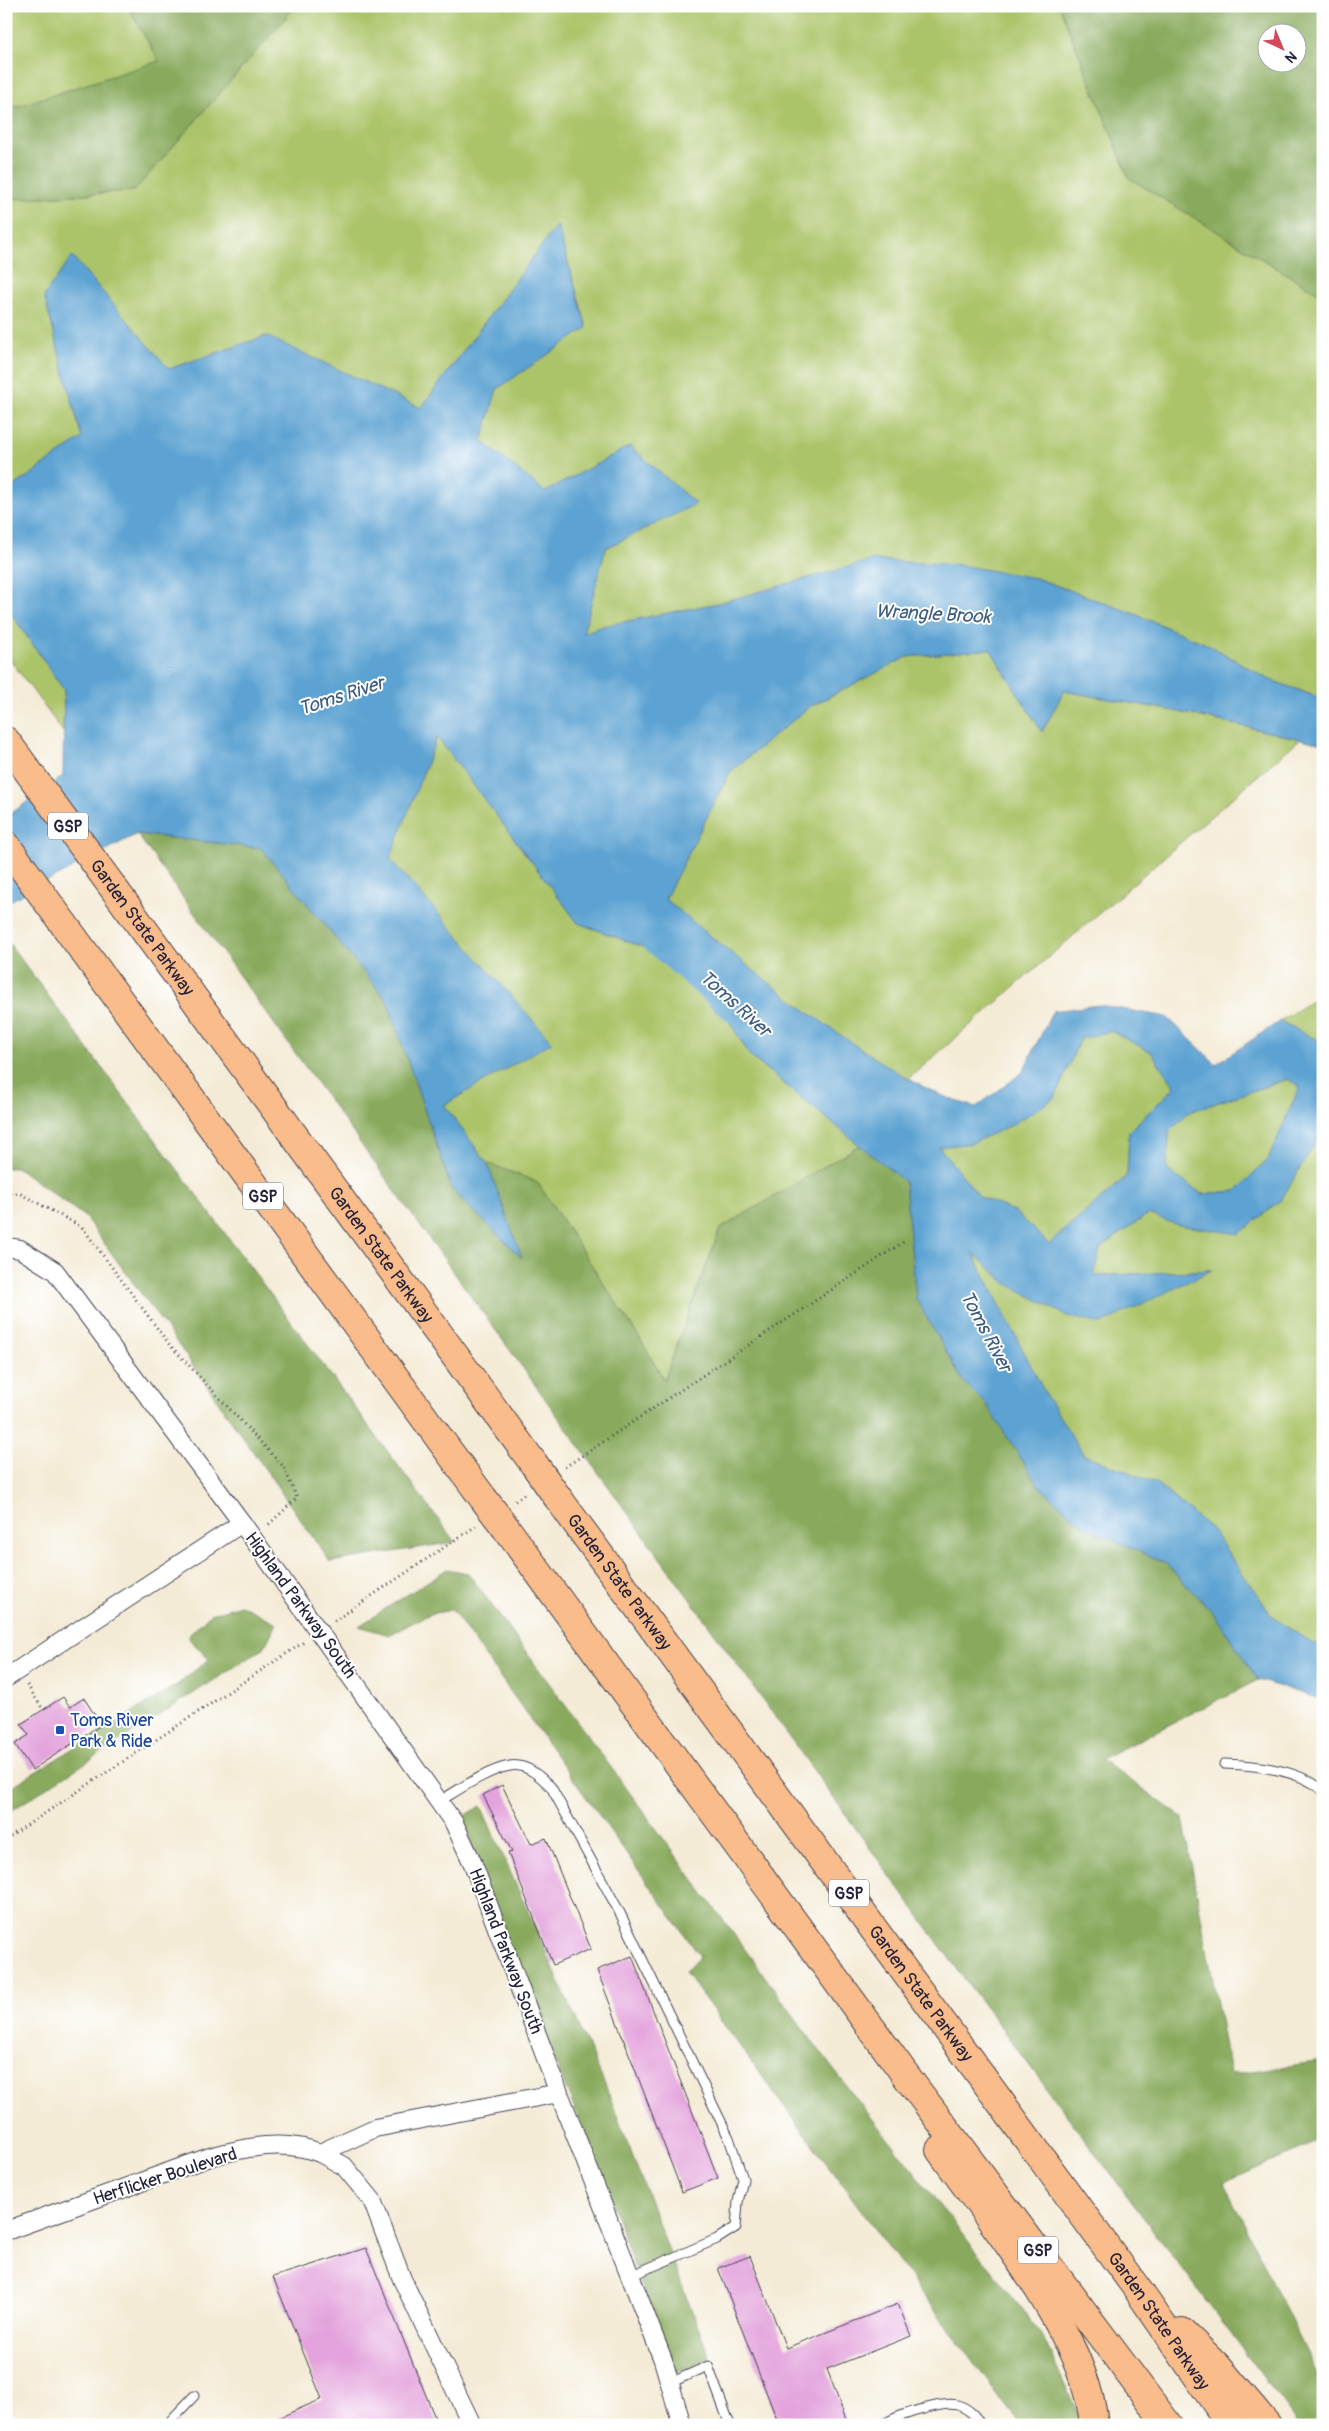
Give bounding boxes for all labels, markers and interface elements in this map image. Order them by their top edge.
north arrow [1256,22,1306,72]
text: N [1281,48,1300,66]
water label: Wrangle Brook [875,599,993,629]
water label: Toms River [296,670,389,721]
road number: GSP [48,812,88,839]
street label: Garden State Parkway [84,855,199,1001]
water label: Toms River [695,965,778,1044]
road number: GSP [243,1182,283,1210]
street label: Garden State Parkway [323,1182,438,1328]
water label: Toms River [955,1287,1018,1378]
street label: Garden State Parkway [561,1509,677,1655]
street label: Highland Parkway South [240,1527,362,1683]
place label: Toms River Park & Ride [70,1709,154,1753]
marker: Toms River Park & Ride [54,1724,66,1736]
street label: Highland Parkway South [463,1865,548,2037]
road number: GSP [829,1880,869,1906]
street label: Garden State Parkway [863,1921,978,2067]
street label: Herflicker Boulevard [90,2142,240,2211]
road number: GSP [1018,2236,1058,2264]
street label: Garden State Parkway [1102,2248,1215,2395]

